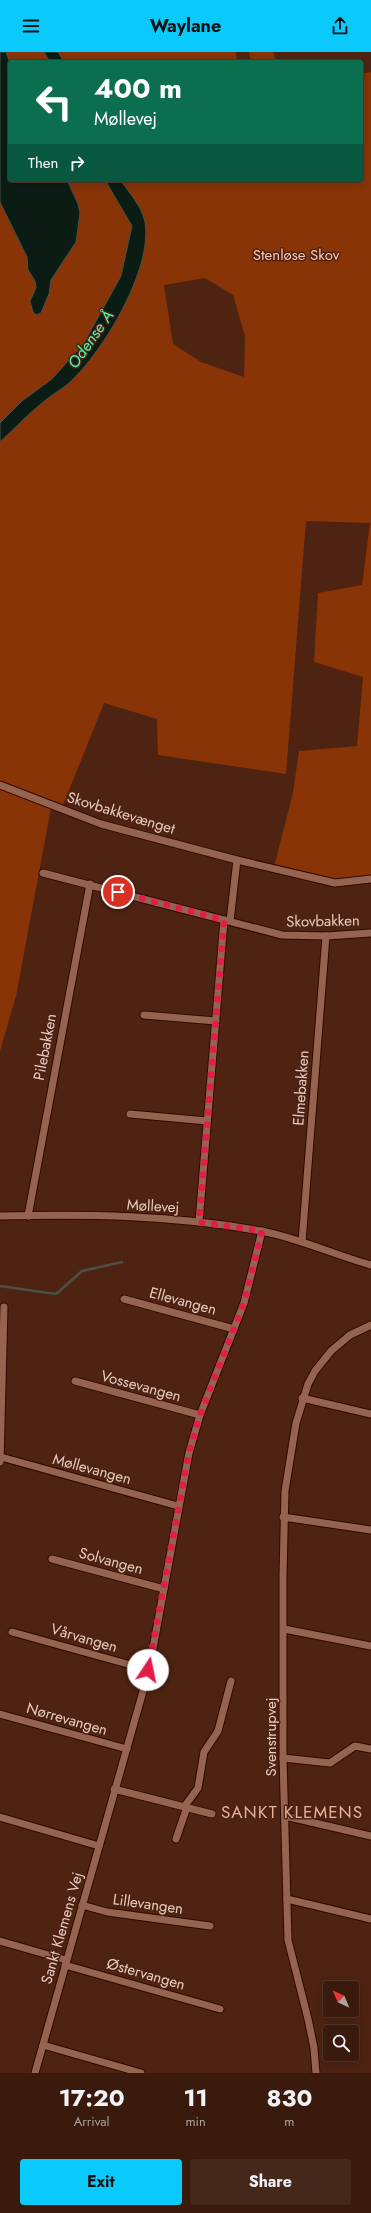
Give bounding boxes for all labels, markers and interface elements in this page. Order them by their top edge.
text: Waylane [150,13,221,39]
icon: menu [20,15,42,37]
icon: share [329,15,351,37]
text: 400 m [94,68,182,109]
icon: left [28,76,80,128]
text: Møllevej [94,106,157,132]
text: Then [28,152,58,174]
icon: right [66,152,88,174]
park label: Stenløse Skov [253,244,340,266]
water label: Odense Å [62,305,119,373]
street label: Skovbakkevænget [64,786,178,840]
pin [101,875,135,909]
icon: arrive [107,881,129,903]
street label: Skovbakken [286,909,360,933]
street label: Pilebakken [28,1012,62,1082]
street label: Elmebakken [287,1050,315,1126]
street label: Møllevej [126,1194,180,1218]
street label: Ellevangen [147,1282,219,1320]
street label: Vossevangen [98,1365,184,1407]
street label: Møllevangen [50,1448,134,1490]
street label: Solvangen [76,1542,146,1580]
street label: Vårvangen [48,1618,120,1658]
position arrow [127,1649,169,1691]
street label: Nørrevangen [24,1697,110,1741]
street label: Svenstrupvej [260,1697,282,1777]
district label: SANKT KLEMENS [221,1800,363,1824]
street label: Sankt Klemens Vej [35,1869,89,1987]
street label: Lillevangen [111,1888,185,1920]
street label: Østervangen [104,1952,188,1996]
north arrow [323,1981,359,2017]
map controls [323,1981,359,2061]
button: search [323,2025,359,2061]
text: 17:20 [59,2080,125,2115]
text: 11 [183,2080,208,2115]
text: 830 [266,2080,312,2115]
text: Arrival [74,2112,110,2131]
text: min [185,2112,206,2131]
text: m [284,2112,294,2131]
button: Exit [20,2159,182,2205]
button: Share [190,2159,351,2205]

